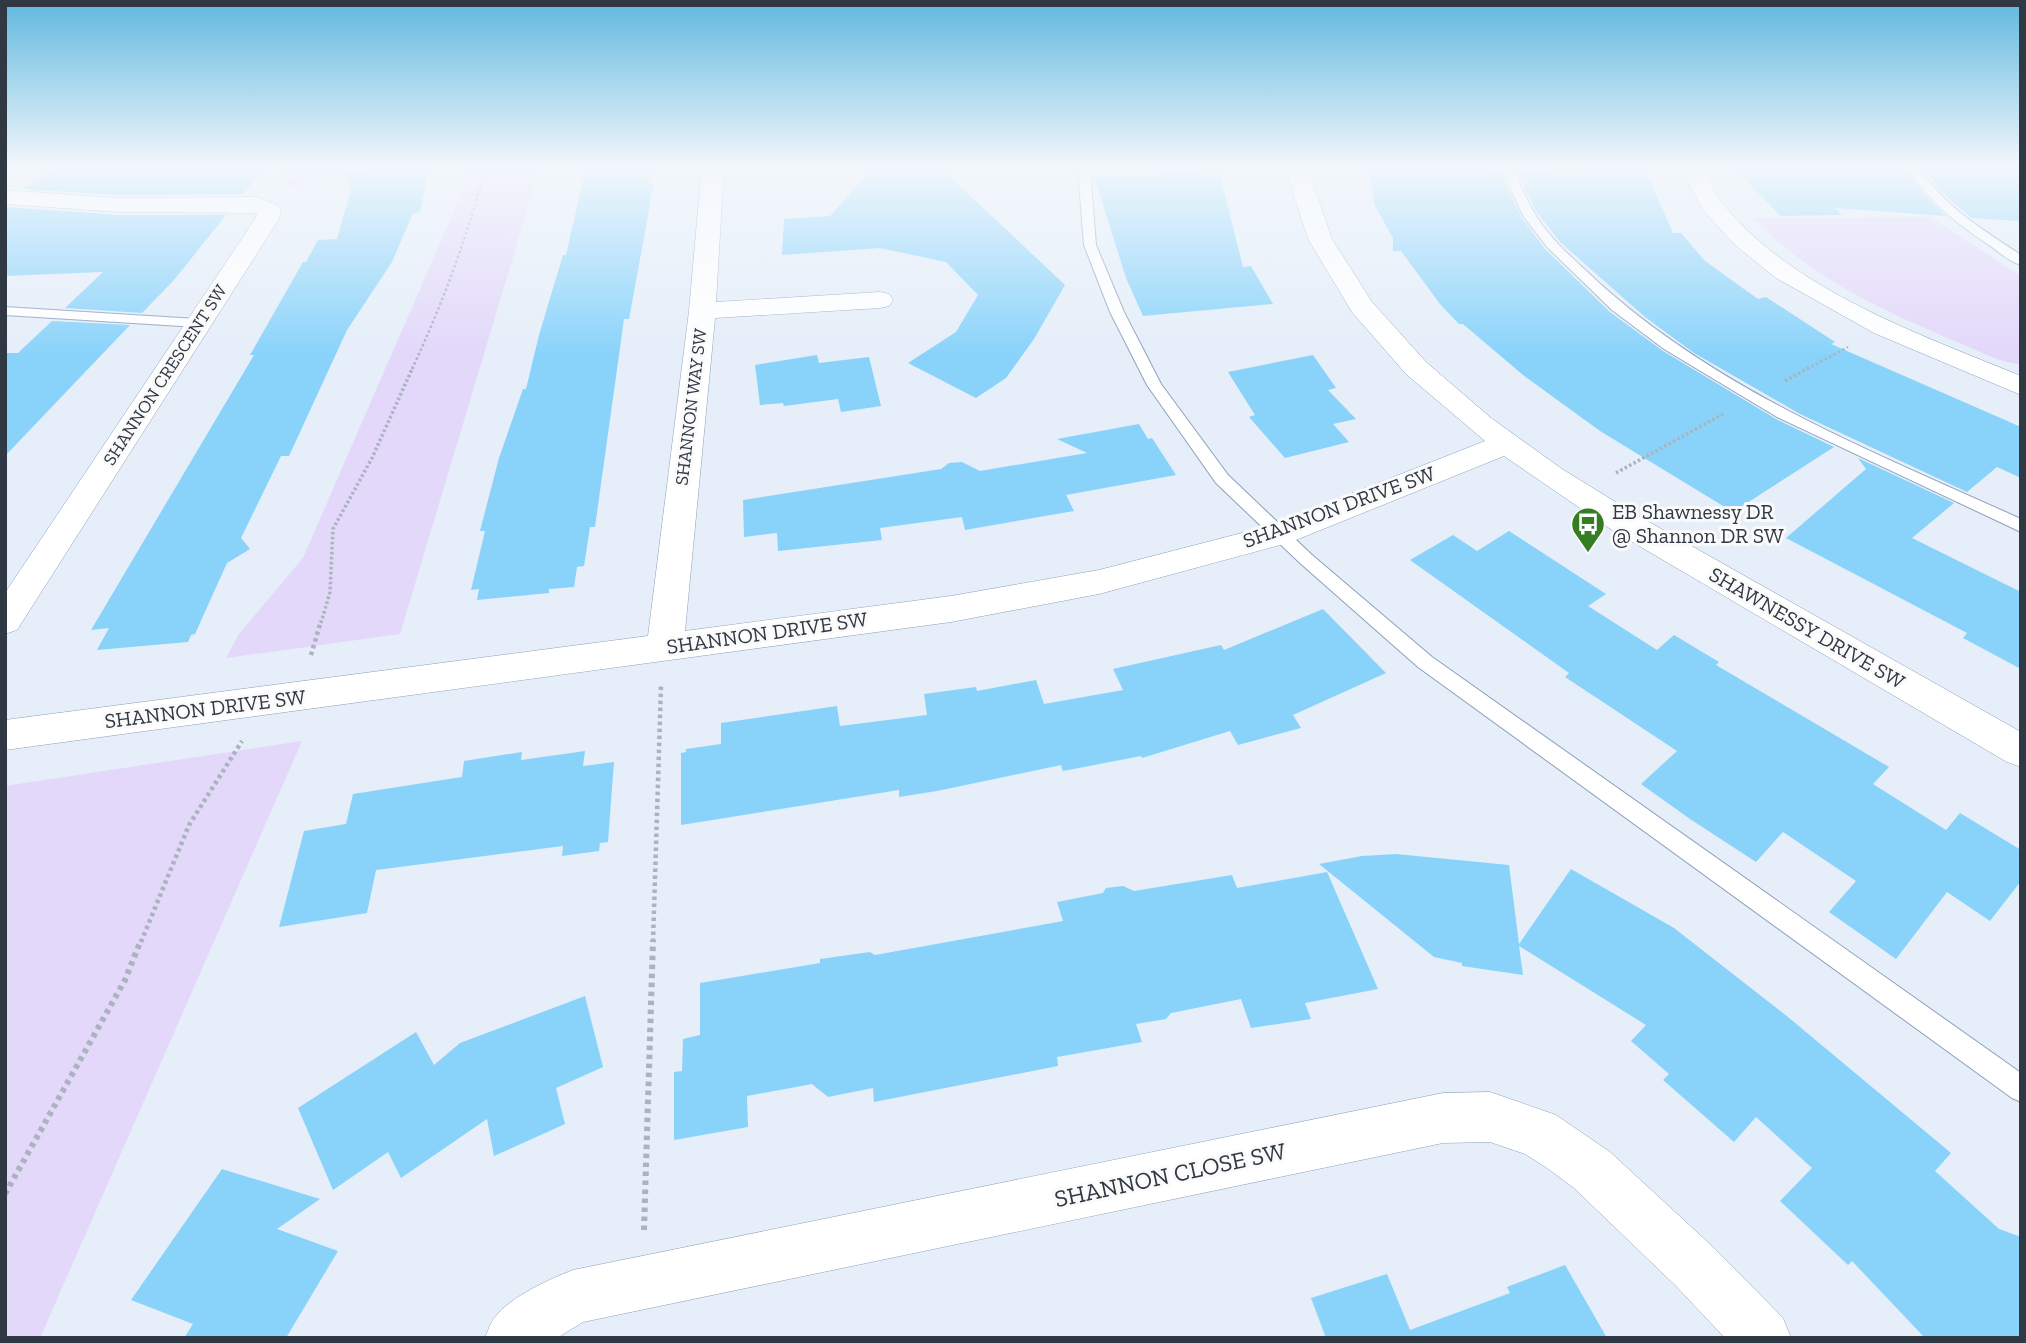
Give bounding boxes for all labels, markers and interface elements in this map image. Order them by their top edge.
street label: SHANNON CRESCENT SW [98,280,232,470]
street label: SHANNON WAY SW [670,327,712,487]
street label: SHANNON DRIVE SW [1239,460,1439,553]
place label: EB Shawnessy DR @ Shannon DR SW [1612,499,1784,548]
bus stop icon: EB Shawnessy DR @ Shannon DR SW [1569,505,1607,554]
street label: SHAWNESSY DRIVE SW [1705,561,1910,694]
street label: SHANNON DRIVE SW [665,606,869,659]
street label: SHANNON DRIVE SW [103,684,307,733]
street label: SHANNON CLOSE SW [1052,1136,1289,1213]

